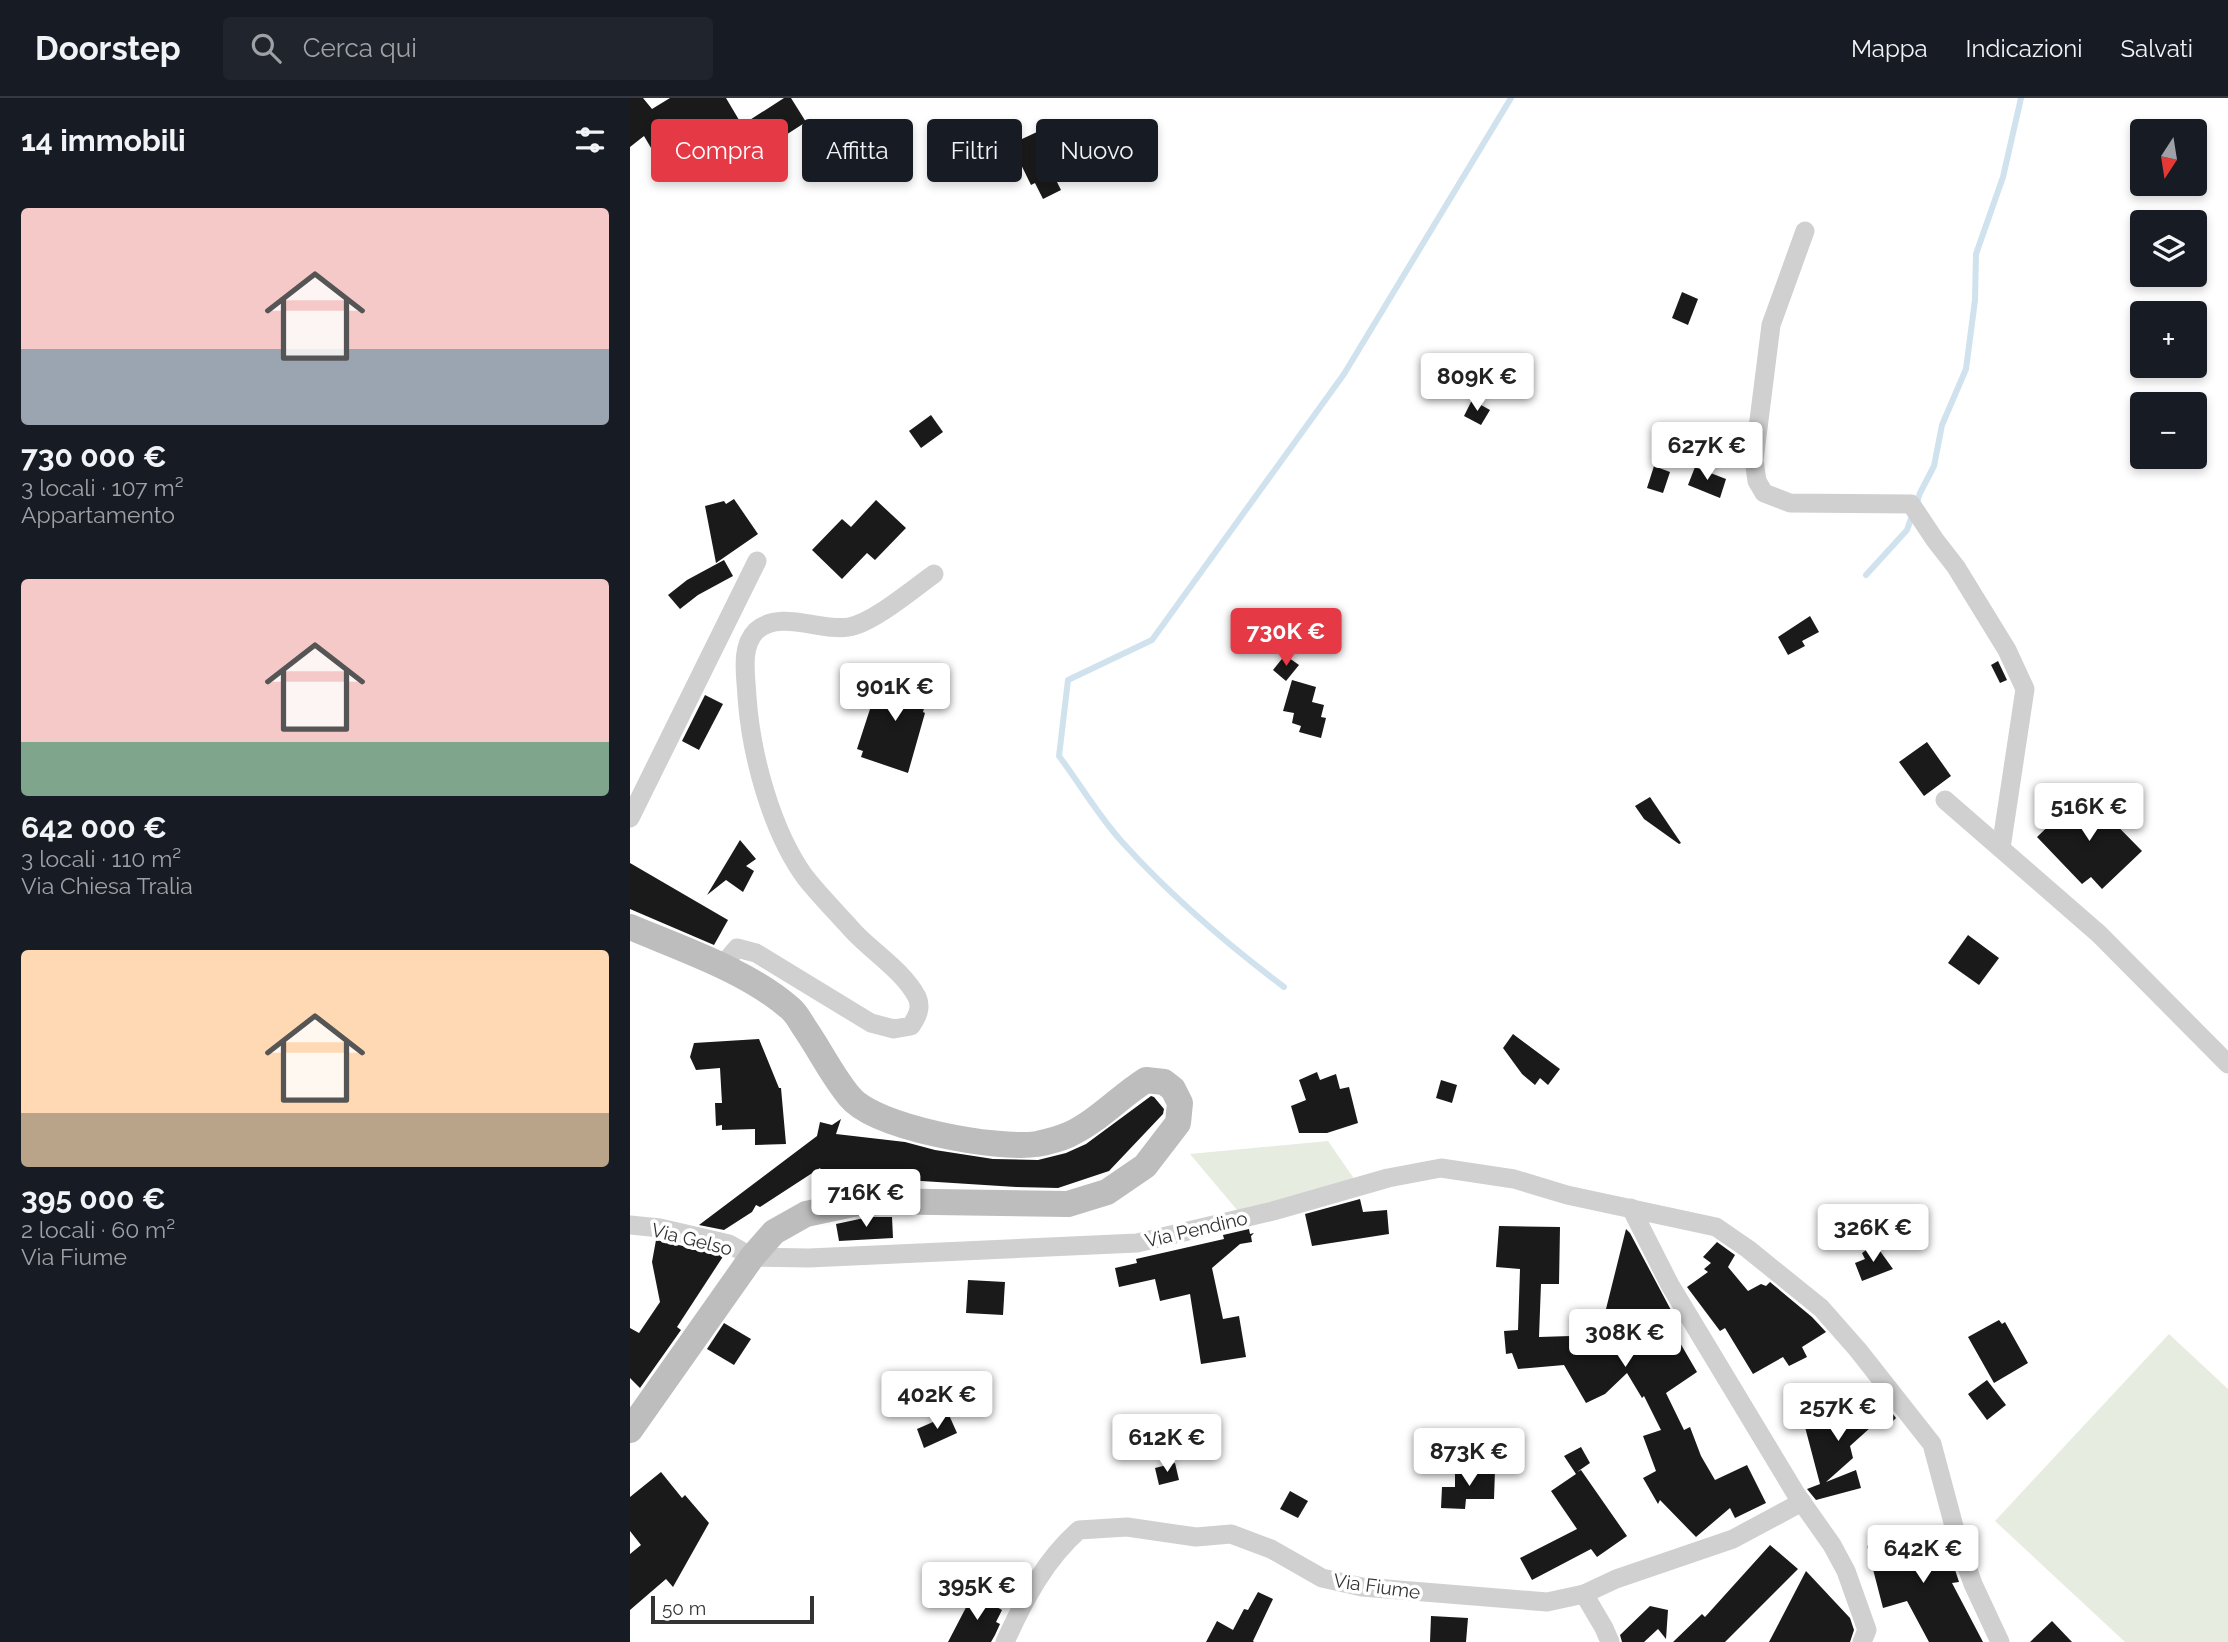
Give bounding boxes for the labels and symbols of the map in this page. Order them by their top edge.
north arrow [2130,119,2207,196]
pin: 809K € [1420,354,1534,413]
pin: 627K € [1650,422,1764,482]
pin: 730K € [1229,608,1343,668]
pin: 901K € [838,664,952,723]
pin: 516K € [2032,784,2146,843]
pin: 716K € [809,1170,923,1229]
pin: 326K € [1816,1204,1930,1264]
street label: Via Pendino [1143,1207,1249,1251]
street label: Via Gelso [649,1218,735,1260]
pin: 308K € [1568,1310,1682,1369]
pin: 402K € [880,1372,994,1431]
pin: 257K € [1781,1384,1895,1443]
pin: 612K € [1110,1414,1224,1474]
pin: 873K € [1412,1428,1526,1488]
pin: 642K € [1866,1526,1980,1585]
pin: 395K € [920,1562,1034,1622]
street label: Via Fiume [1332,1569,1422,1603]
scale bar [651,1593,814,1625]

